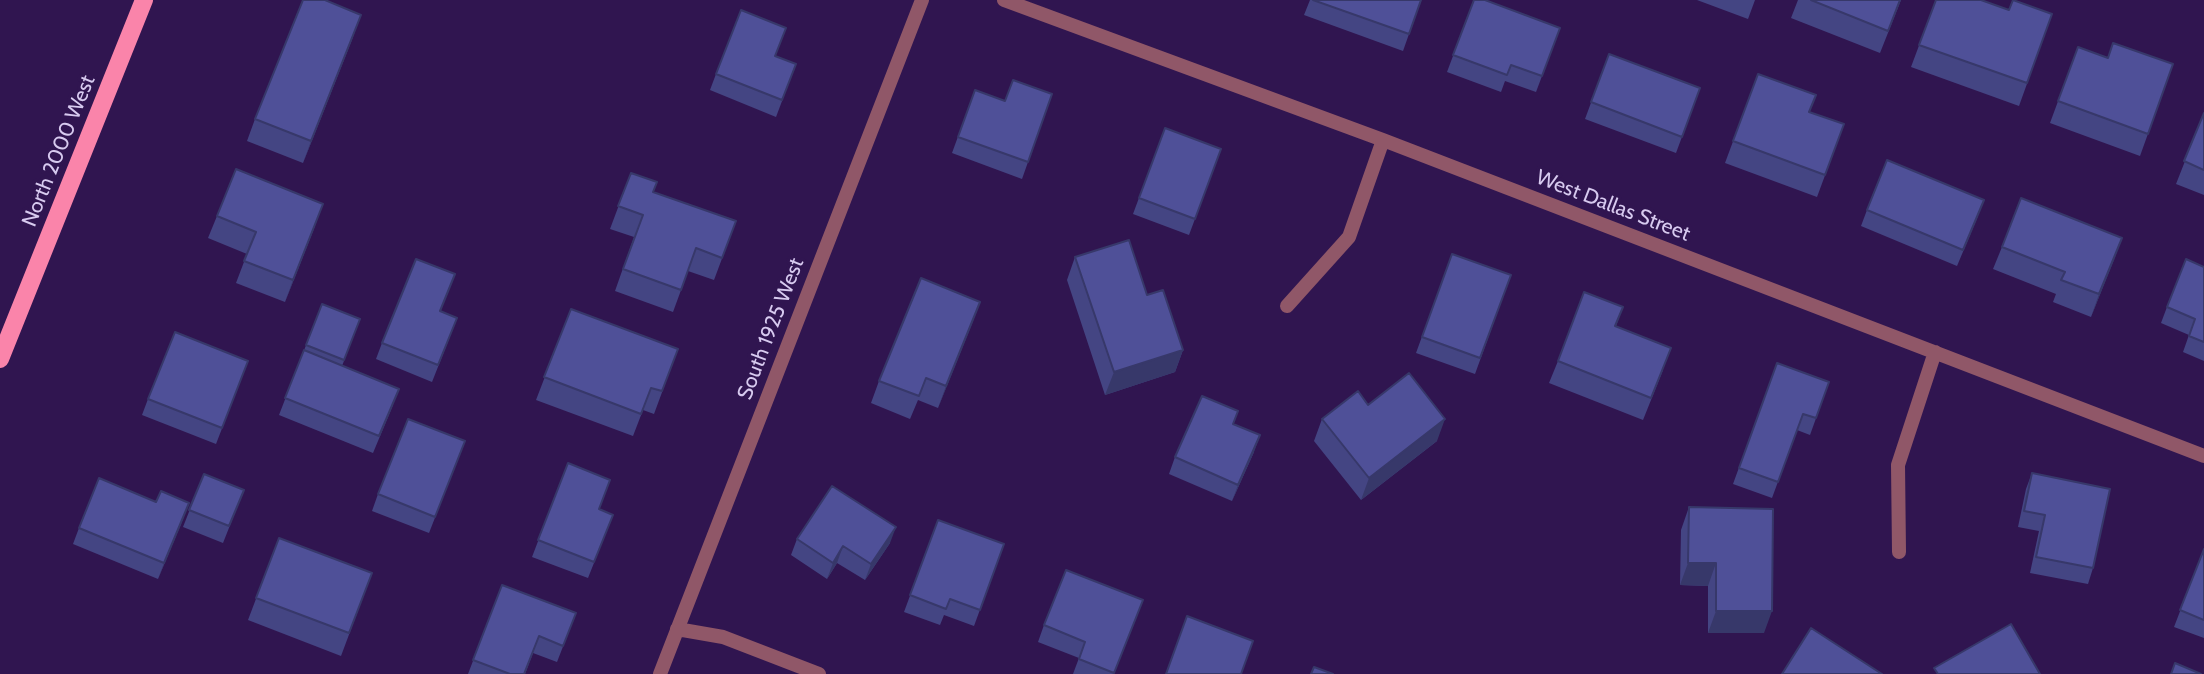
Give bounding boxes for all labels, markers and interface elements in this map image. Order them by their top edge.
street label: North 2000 West [17,72,101,230]
street label: West Dallas Street [1532,165,1694,247]
street label: South 1925 West [732,255,810,403]

